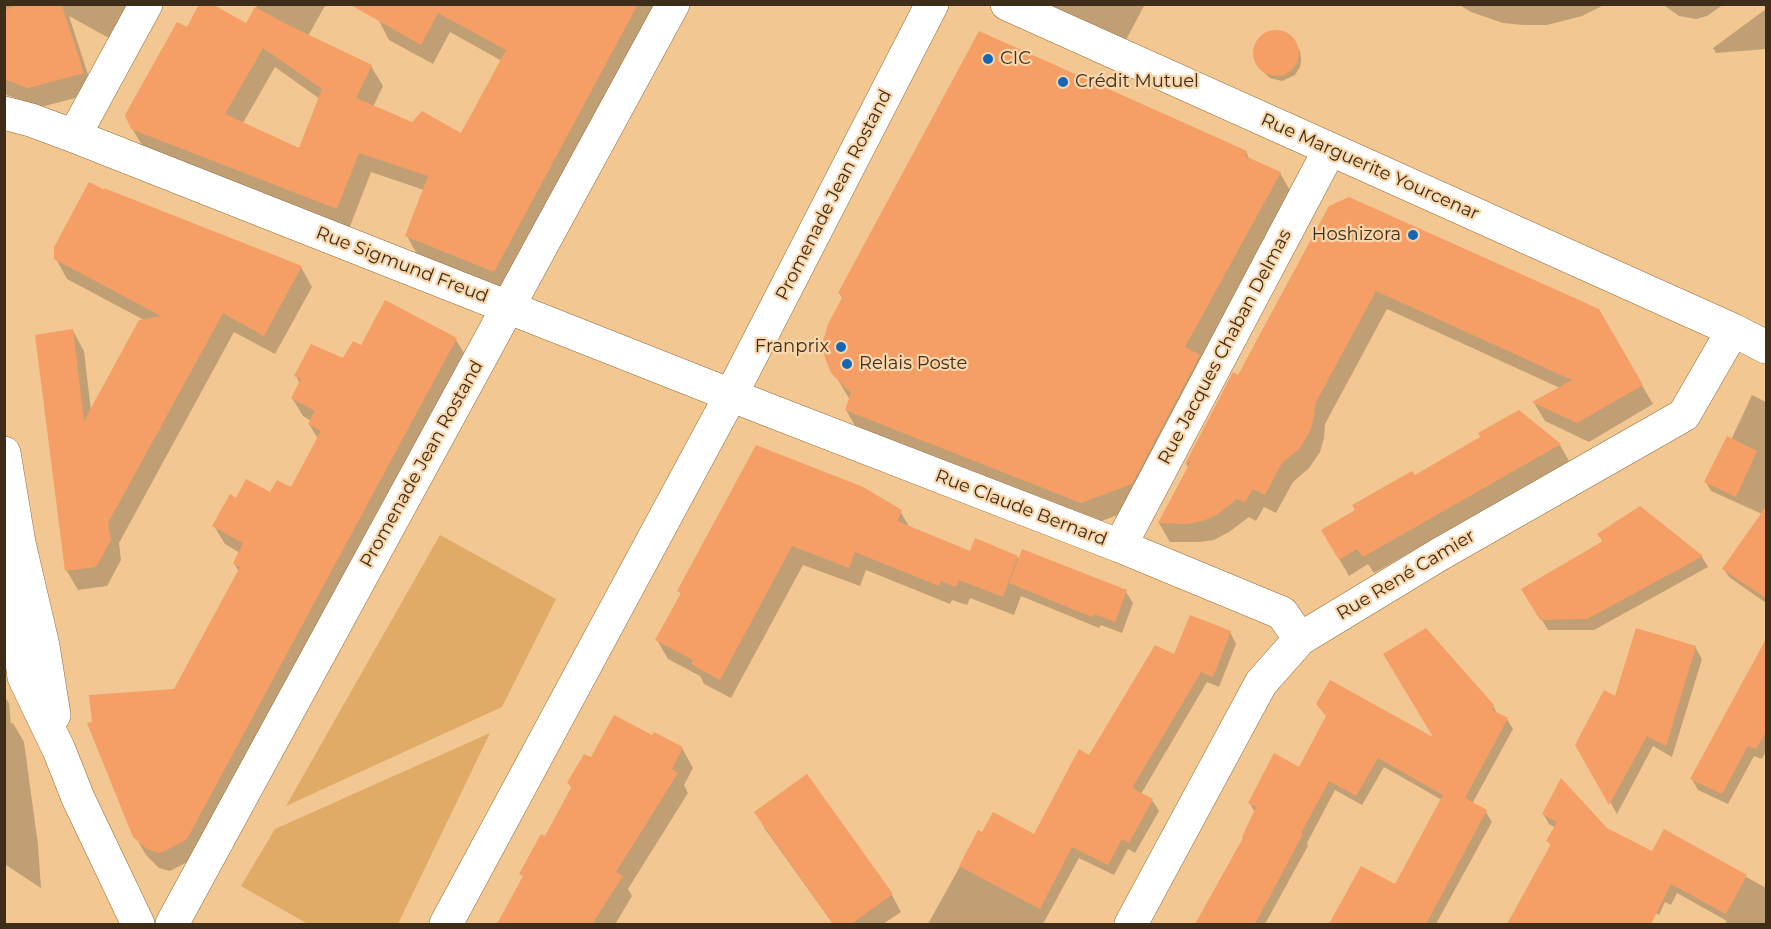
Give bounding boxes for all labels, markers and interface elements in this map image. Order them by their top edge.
place label: CIC [1000,48,1031,70]
marker: CIC [981,52,995,66]
place label: Crédit Mutuel [1075,71,1199,93]
marker: Crédit Mutuel [1056,75,1070,89]
street label: Promenade Jean Rostand [771,86,897,304]
street label: Rue Marguerite Yourcenar [1257,109,1483,225]
street label: Rue Sigmund Freud [313,222,491,308]
place label: Hoshizora [1312,224,1401,246]
street label: Rue Jacques Chaban Delmas [1154,226,1296,468]
marker: Hoshizora [1406,228,1420,242]
place label: Franprix [755,336,829,358]
marker: Franprix [834,340,848,354]
place label: Relais Poste [859,353,967,375]
street label: Promenade Jean Rostand [356,357,488,571]
marker: Relais Poste [840,357,854,371]
street label: Rue Claude Bernard [932,465,1110,551]
street label: Rue René Camier [1333,525,1479,625]

